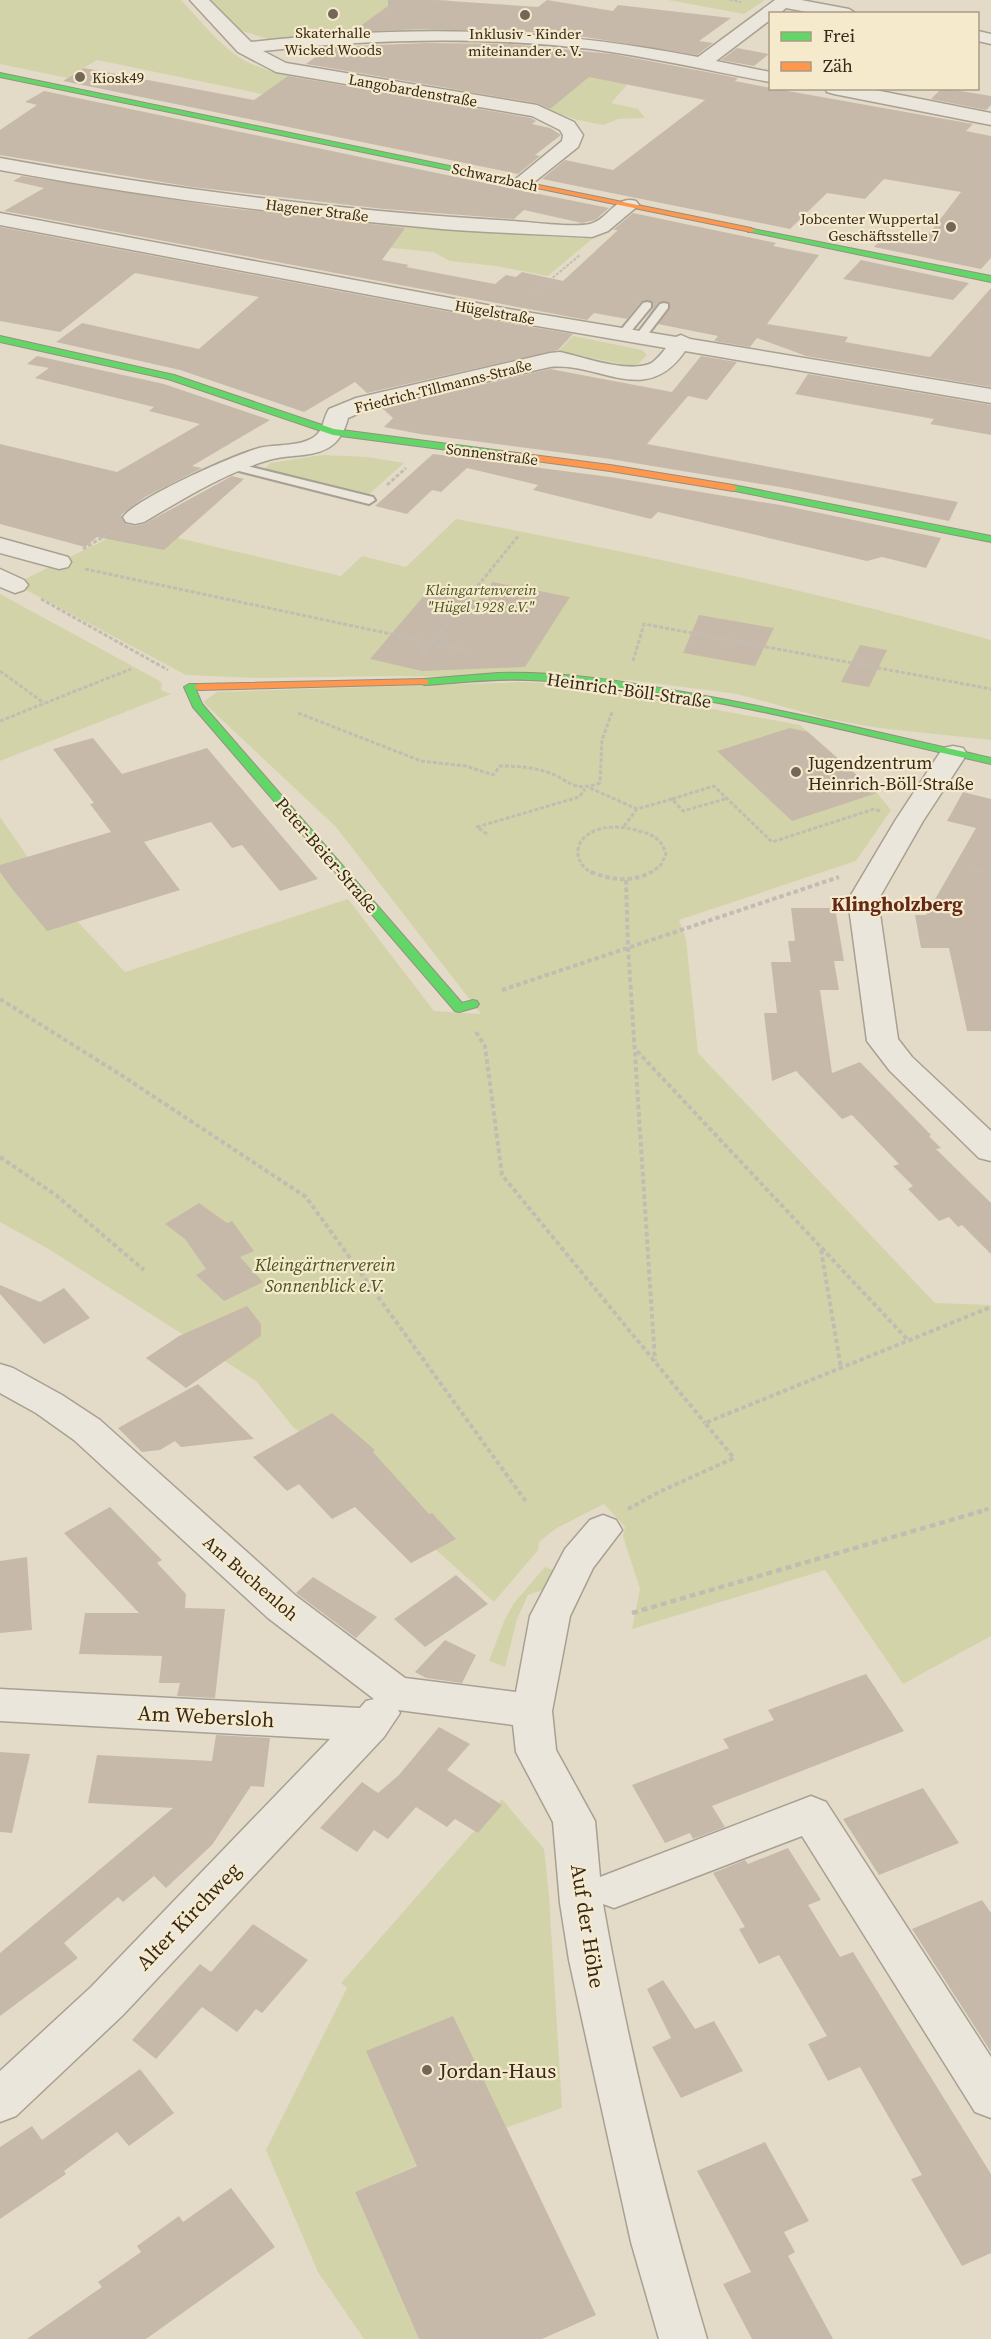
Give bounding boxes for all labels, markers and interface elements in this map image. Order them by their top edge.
marker: Skaterhalle Wicked Woods [326,7,340,21]
marker: Inklusiv - Kinder miteinander e. V. [518,8,532,22]
legend [769,12,979,90]
place label: Skaterhalle Wicked Woods [284,22,382,60]
place label: Inklusiv - Kinder miteinander e. V. [468,23,582,61]
text: Frei [823,23,855,48]
text: Zäh [823,53,853,78]
place label: Kiosk49 [92,67,144,88]
street label: Langobardenstraße [347,68,480,112]
marker: Kiosk49 [73,70,87,84]
street label: Schwarzbach [450,158,540,196]
street label: Hagener Straße [264,193,370,227]
place label: Jobcenter Wuppertal Geschäftsstelle 7 [799,208,940,246]
marker: Jobcenter Wuppertal Geschäftsstelle 7 [944,220,958,234]
street label: Hügelstraße [453,295,537,329]
street label: Friedrich-Tillmanns-Straße [352,354,534,418]
street label: Sonnenstraße [445,438,540,470]
park label: Kleingartenverein "Hügel 1928 e.V." [424,579,537,617]
street label: Heinrich-Böll-Straße [545,666,713,714]
place label: Jugendzentrum Heinrich-Böll-Straße [807,750,974,796]
marker: Jugendzentrum Heinrich-Böll-Straße [789,765,803,779]
street label: Peter-Beier-Straße [270,792,384,918]
district label: Klingholzberg [831,890,963,918]
park label: Kleingärtnerverein Sonnenblick e.V. [253,1252,396,1298]
street label: Am Buchenloh [198,1530,304,1627]
street label: Am Webersloh [137,1698,275,1734]
street label: Alter Kirchweg [129,1856,247,1976]
street label: Auf der Höhe [564,1862,612,1990]
place label: Jordan-Haus [438,2056,556,2085]
marker: Jordan-Haus [420,2063,434,2077]

